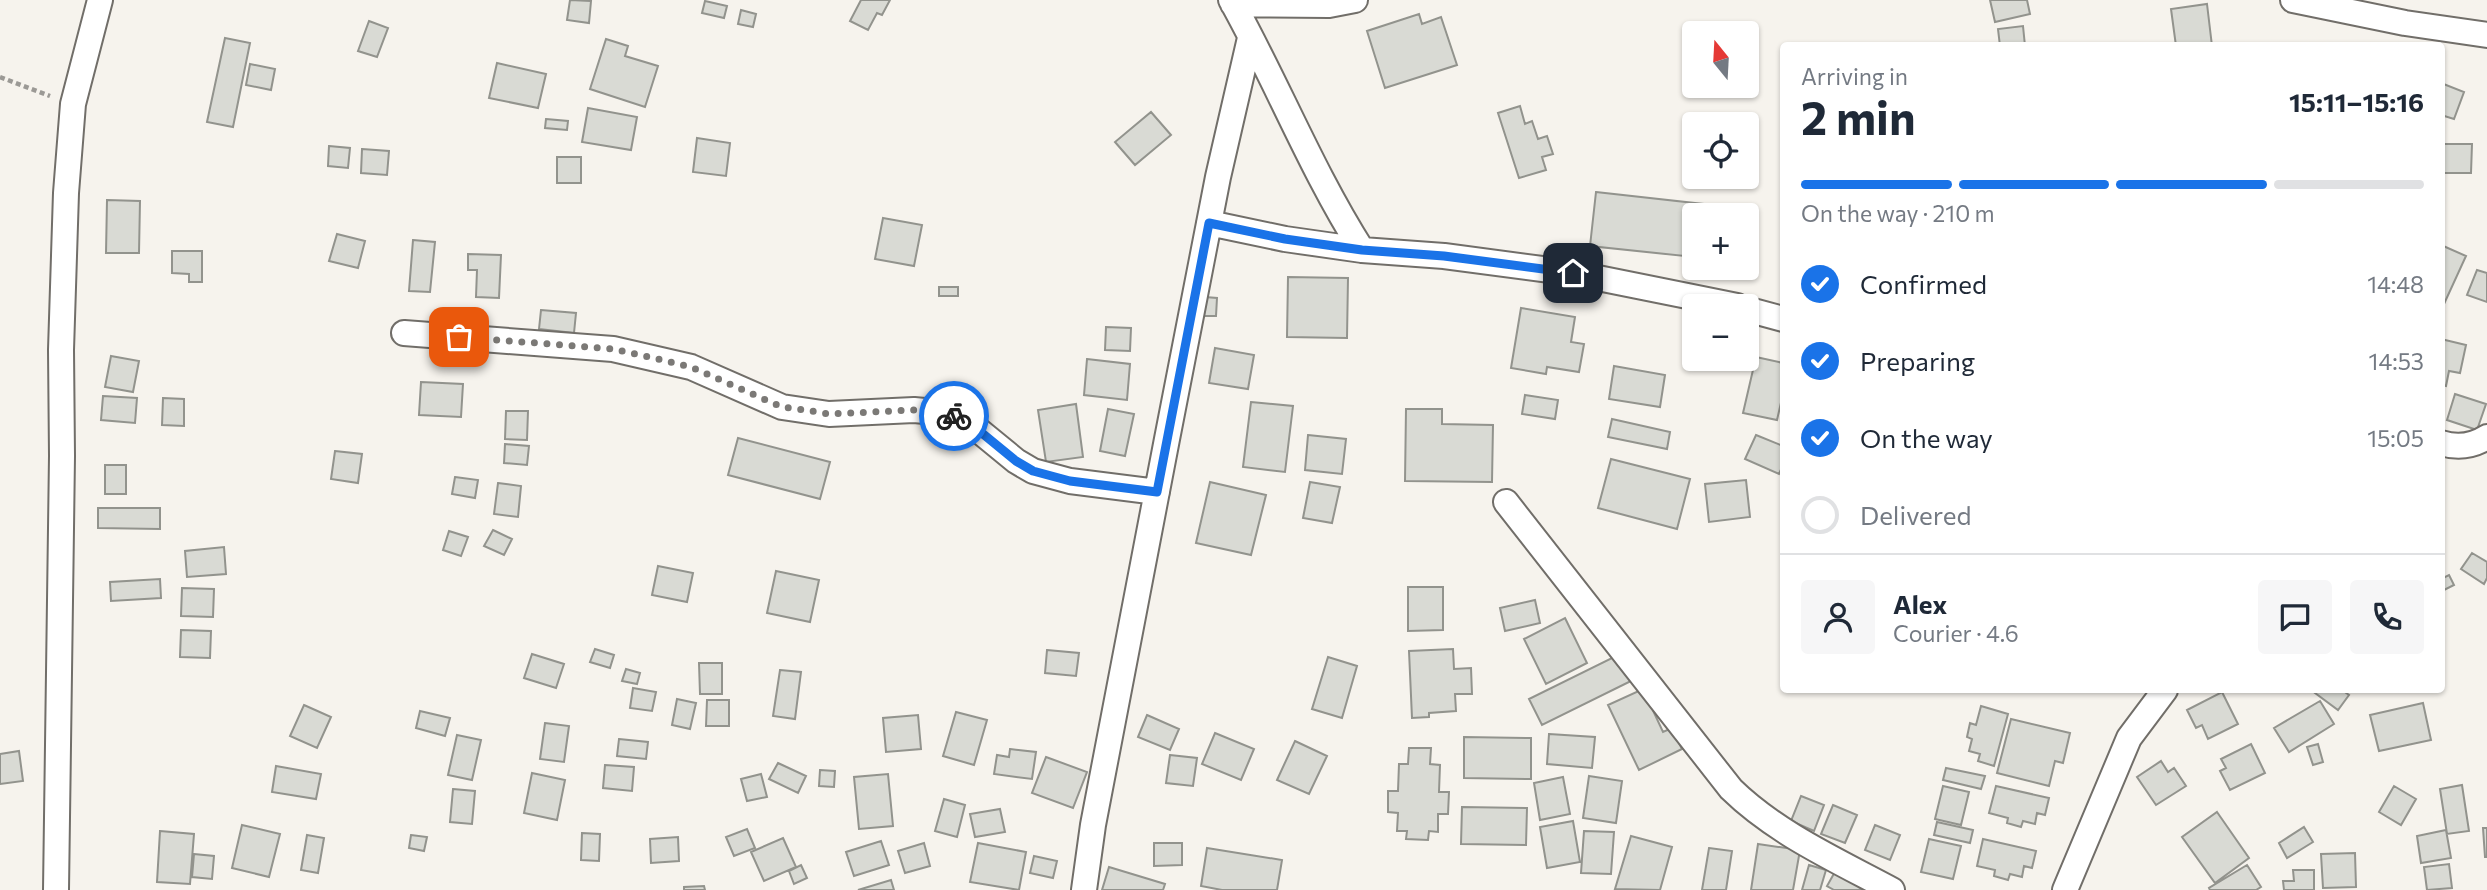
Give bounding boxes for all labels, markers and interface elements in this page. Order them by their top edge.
north arrow [1682,21,1759,98]
map controls [1682,21,1759,371]
text: Arriving in [1801,62,1908,90]
text: 15:11–15:16 [2289,86,2424,117]
text: 2 min [1801,88,1916,144]
button: locate [1682,112,1759,189]
text: On the way · 210 m [1801,199,1995,227]
button: + [1682,203,1759,280]
pin [1543,243,1603,303]
icon: home [1554,254,1592,292]
icon: check [1801,265,1839,303]
text: Confirmed [1860,268,1987,299]
text: 14:48 [2367,270,2424,298]
button: − [1682,294,1759,371]
pin [429,307,489,367]
icon: bag [440,318,478,356]
icon: check [1801,342,1839,380]
text: Preparing [1860,345,1975,376]
text: 14:53 [2369,347,2424,375]
courier [919,381,989,451]
icon: bike [935,397,973,435]
icon: check [1801,419,1839,457]
text: On the way [1860,422,1993,453]
text: 15:05 [2367,424,2424,452]
text: Delivered [1860,499,1971,530]
button: person [1801,580,1875,654]
button: chat [2258,580,2332,654]
button: phone [2350,580,2424,654]
text: Alex [1893,588,1947,619]
text: Courier · 4.6 [1893,619,2019,647]

